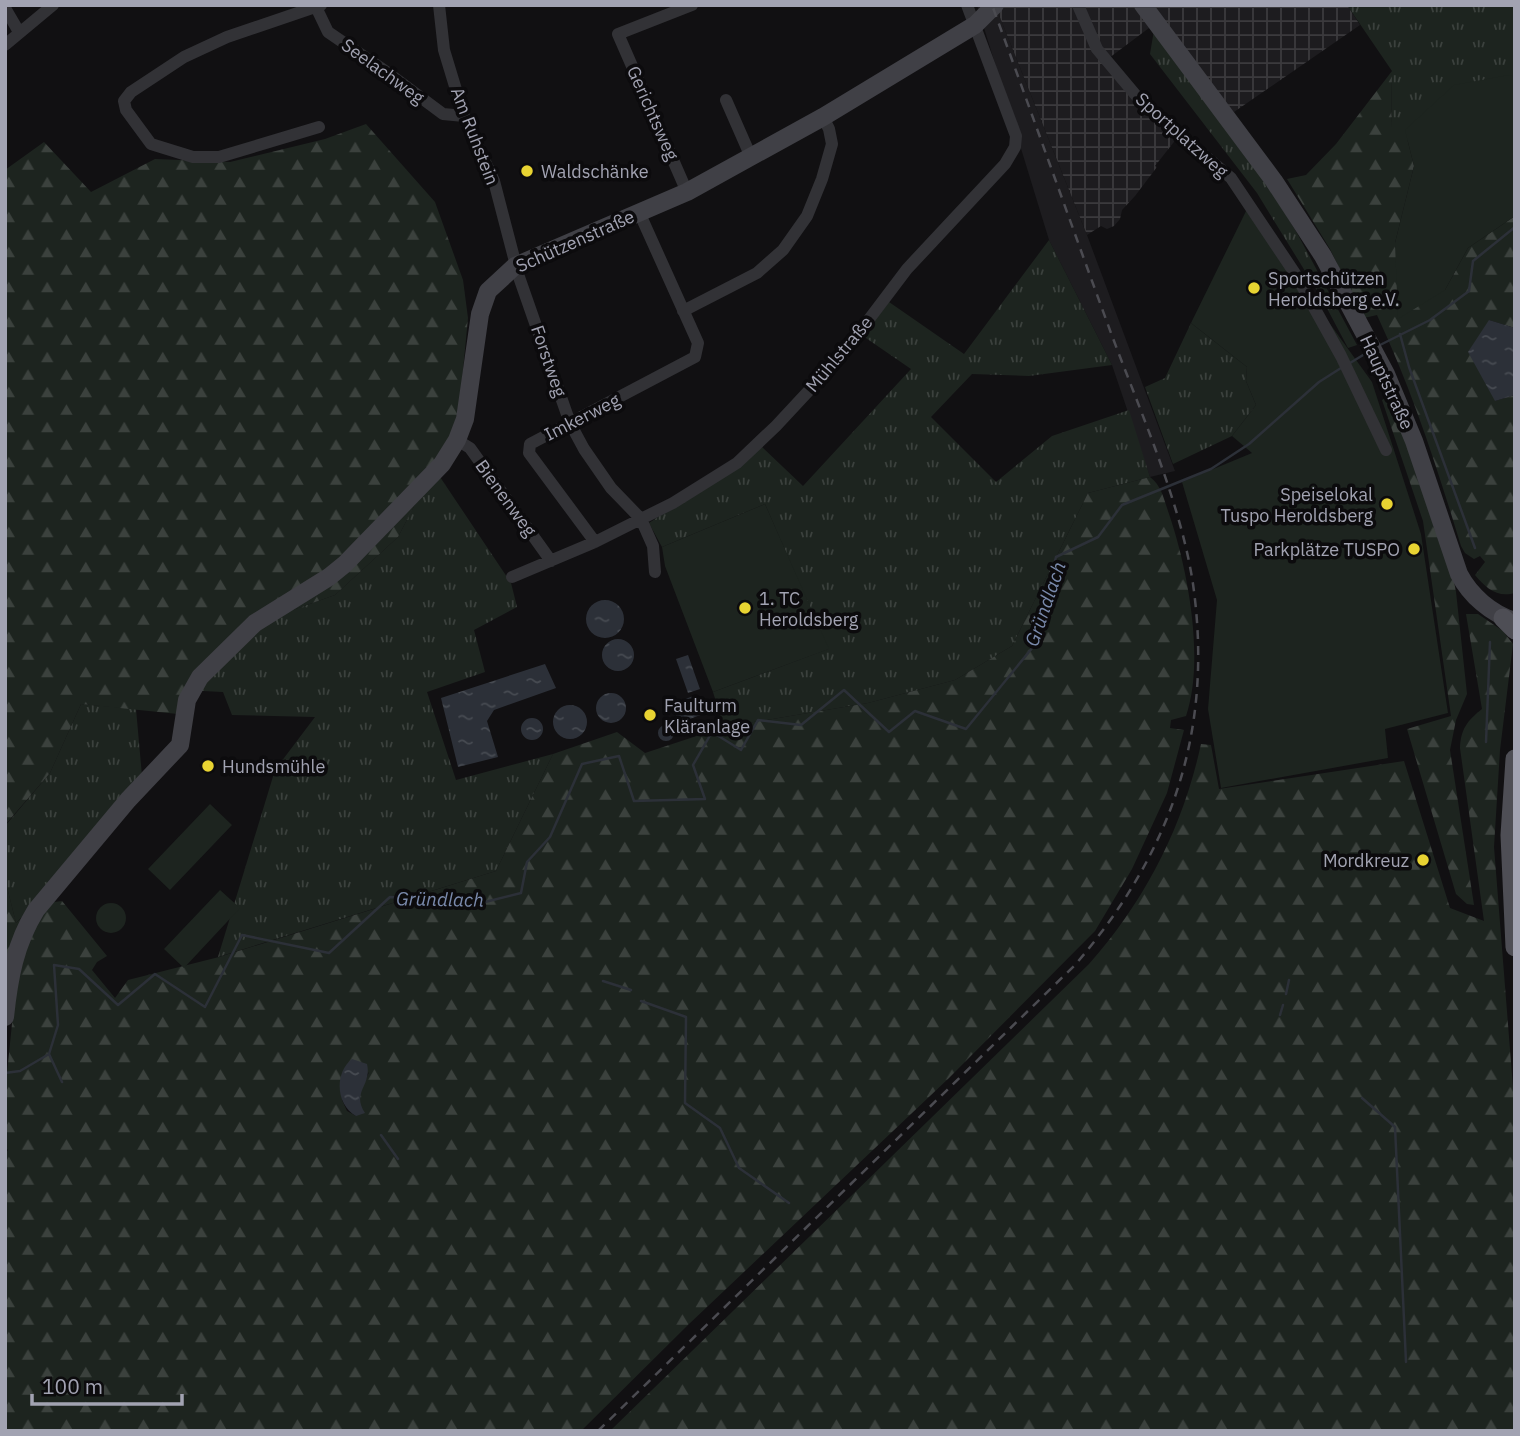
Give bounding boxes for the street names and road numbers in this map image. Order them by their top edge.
street label: Seelachweg [337,33,429,109]
street label: Gerichtsweg [622,62,684,164]
street label: Am Ruhstein [446,84,504,188]
street label: Sportplatzweg [1131,87,1233,183]
street label: Schützenstraße [512,205,638,277]
street label: Mühlstraße [800,311,878,397]
street label: Forstweg [526,322,572,400]
street label: Hauptstraße [1355,331,1419,433]
street label: Imkerweg [540,388,624,446]
street label: Bienenweg [470,455,542,541]

